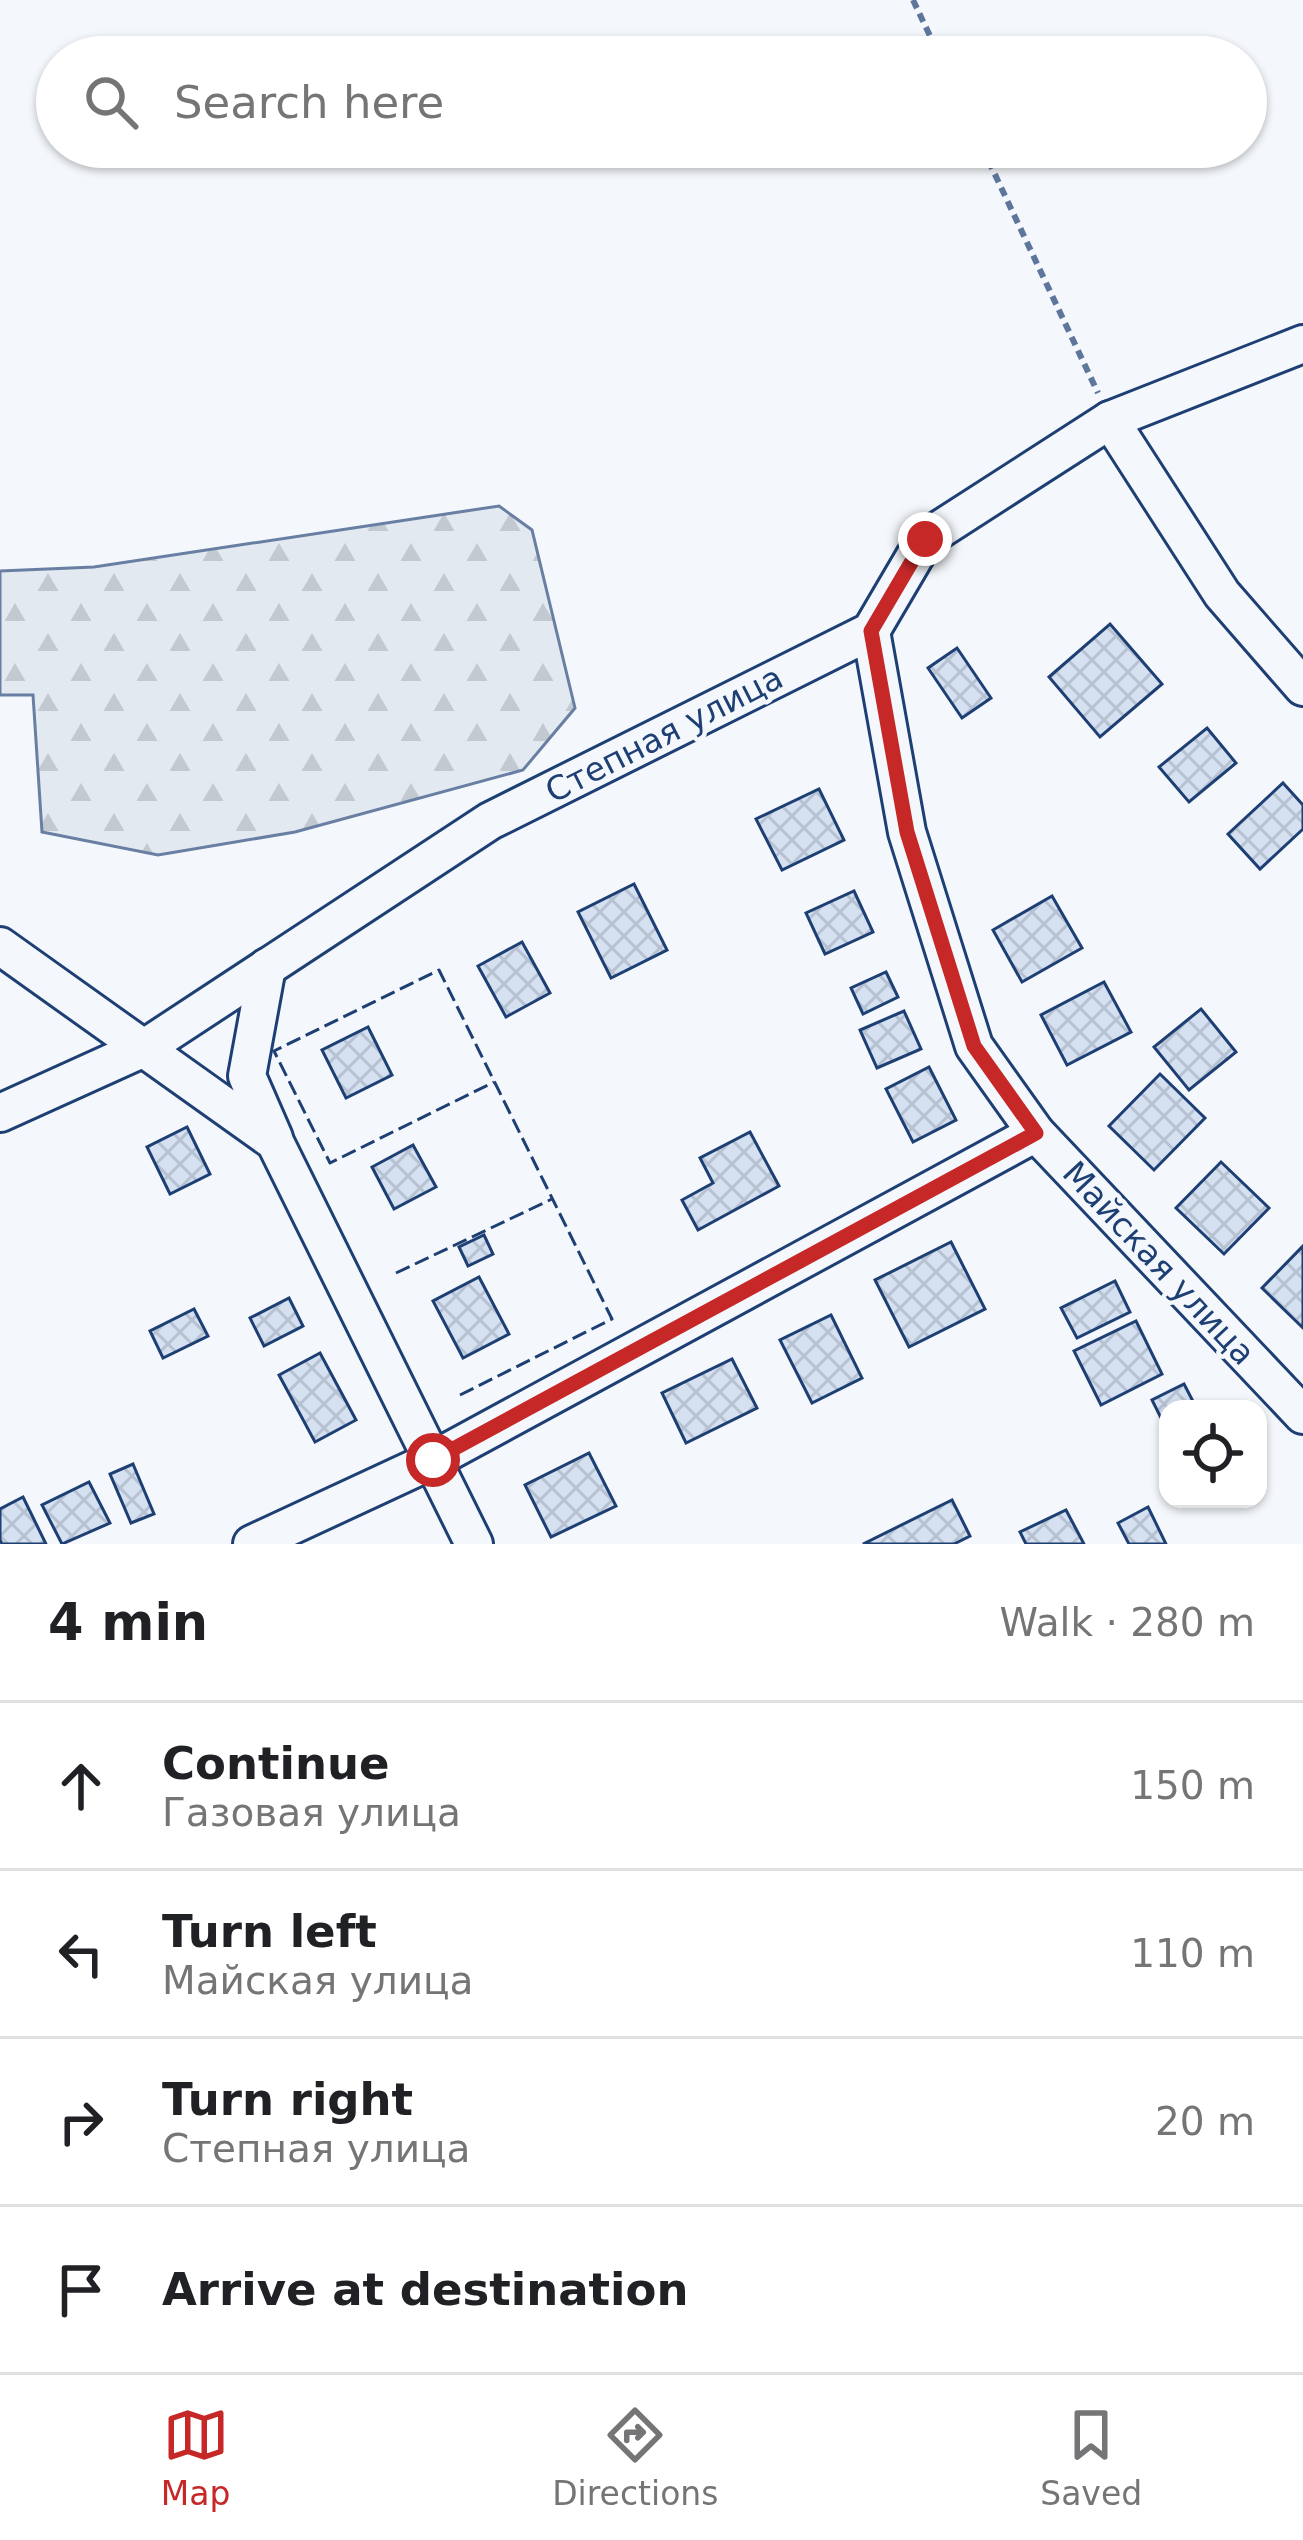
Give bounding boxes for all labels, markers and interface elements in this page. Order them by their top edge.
search box [36,36,1267,168]
icon: search [78,69,144,135]
text: Search here [174,76,444,129]
route end [898,512,952,566]
street label: Степная улица [539,657,789,811]
street label: Майская улица [1055,1153,1263,1373]
map controls [1159,1400,1267,1508]
button: locate [1159,1400,1267,1508]
route start [406,1433,460,1487]
text: 4 min [48,1593,208,1652]
text: Walk · 280 m [1000,1600,1255,1645]
text: Continue [162,1737,390,1790]
icon: ahead [48,1753,114,1819]
text: 150 m [1130,1763,1255,1808]
text: Газовая улица [162,1790,461,1835]
text: Turn left [162,1905,377,1958]
icon: left [48,1921,114,1987]
text: 110 m [1130,1931,1255,1976]
text: Майская улица [162,1958,473,2003]
text: Turn right [162,2073,413,2126]
icon: right [48,2089,114,2155]
text: 20 m [1155,2099,1255,2144]
text: Степная улица [162,2126,471,2171]
icon: arrive [48,2257,114,2323]
text: Arrive at destination [162,2263,688,2316]
tab: Map [161,2402,231,2513]
tab: Directions [552,2402,718,2513]
tab: Saved [1040,2402,1142,2513]

